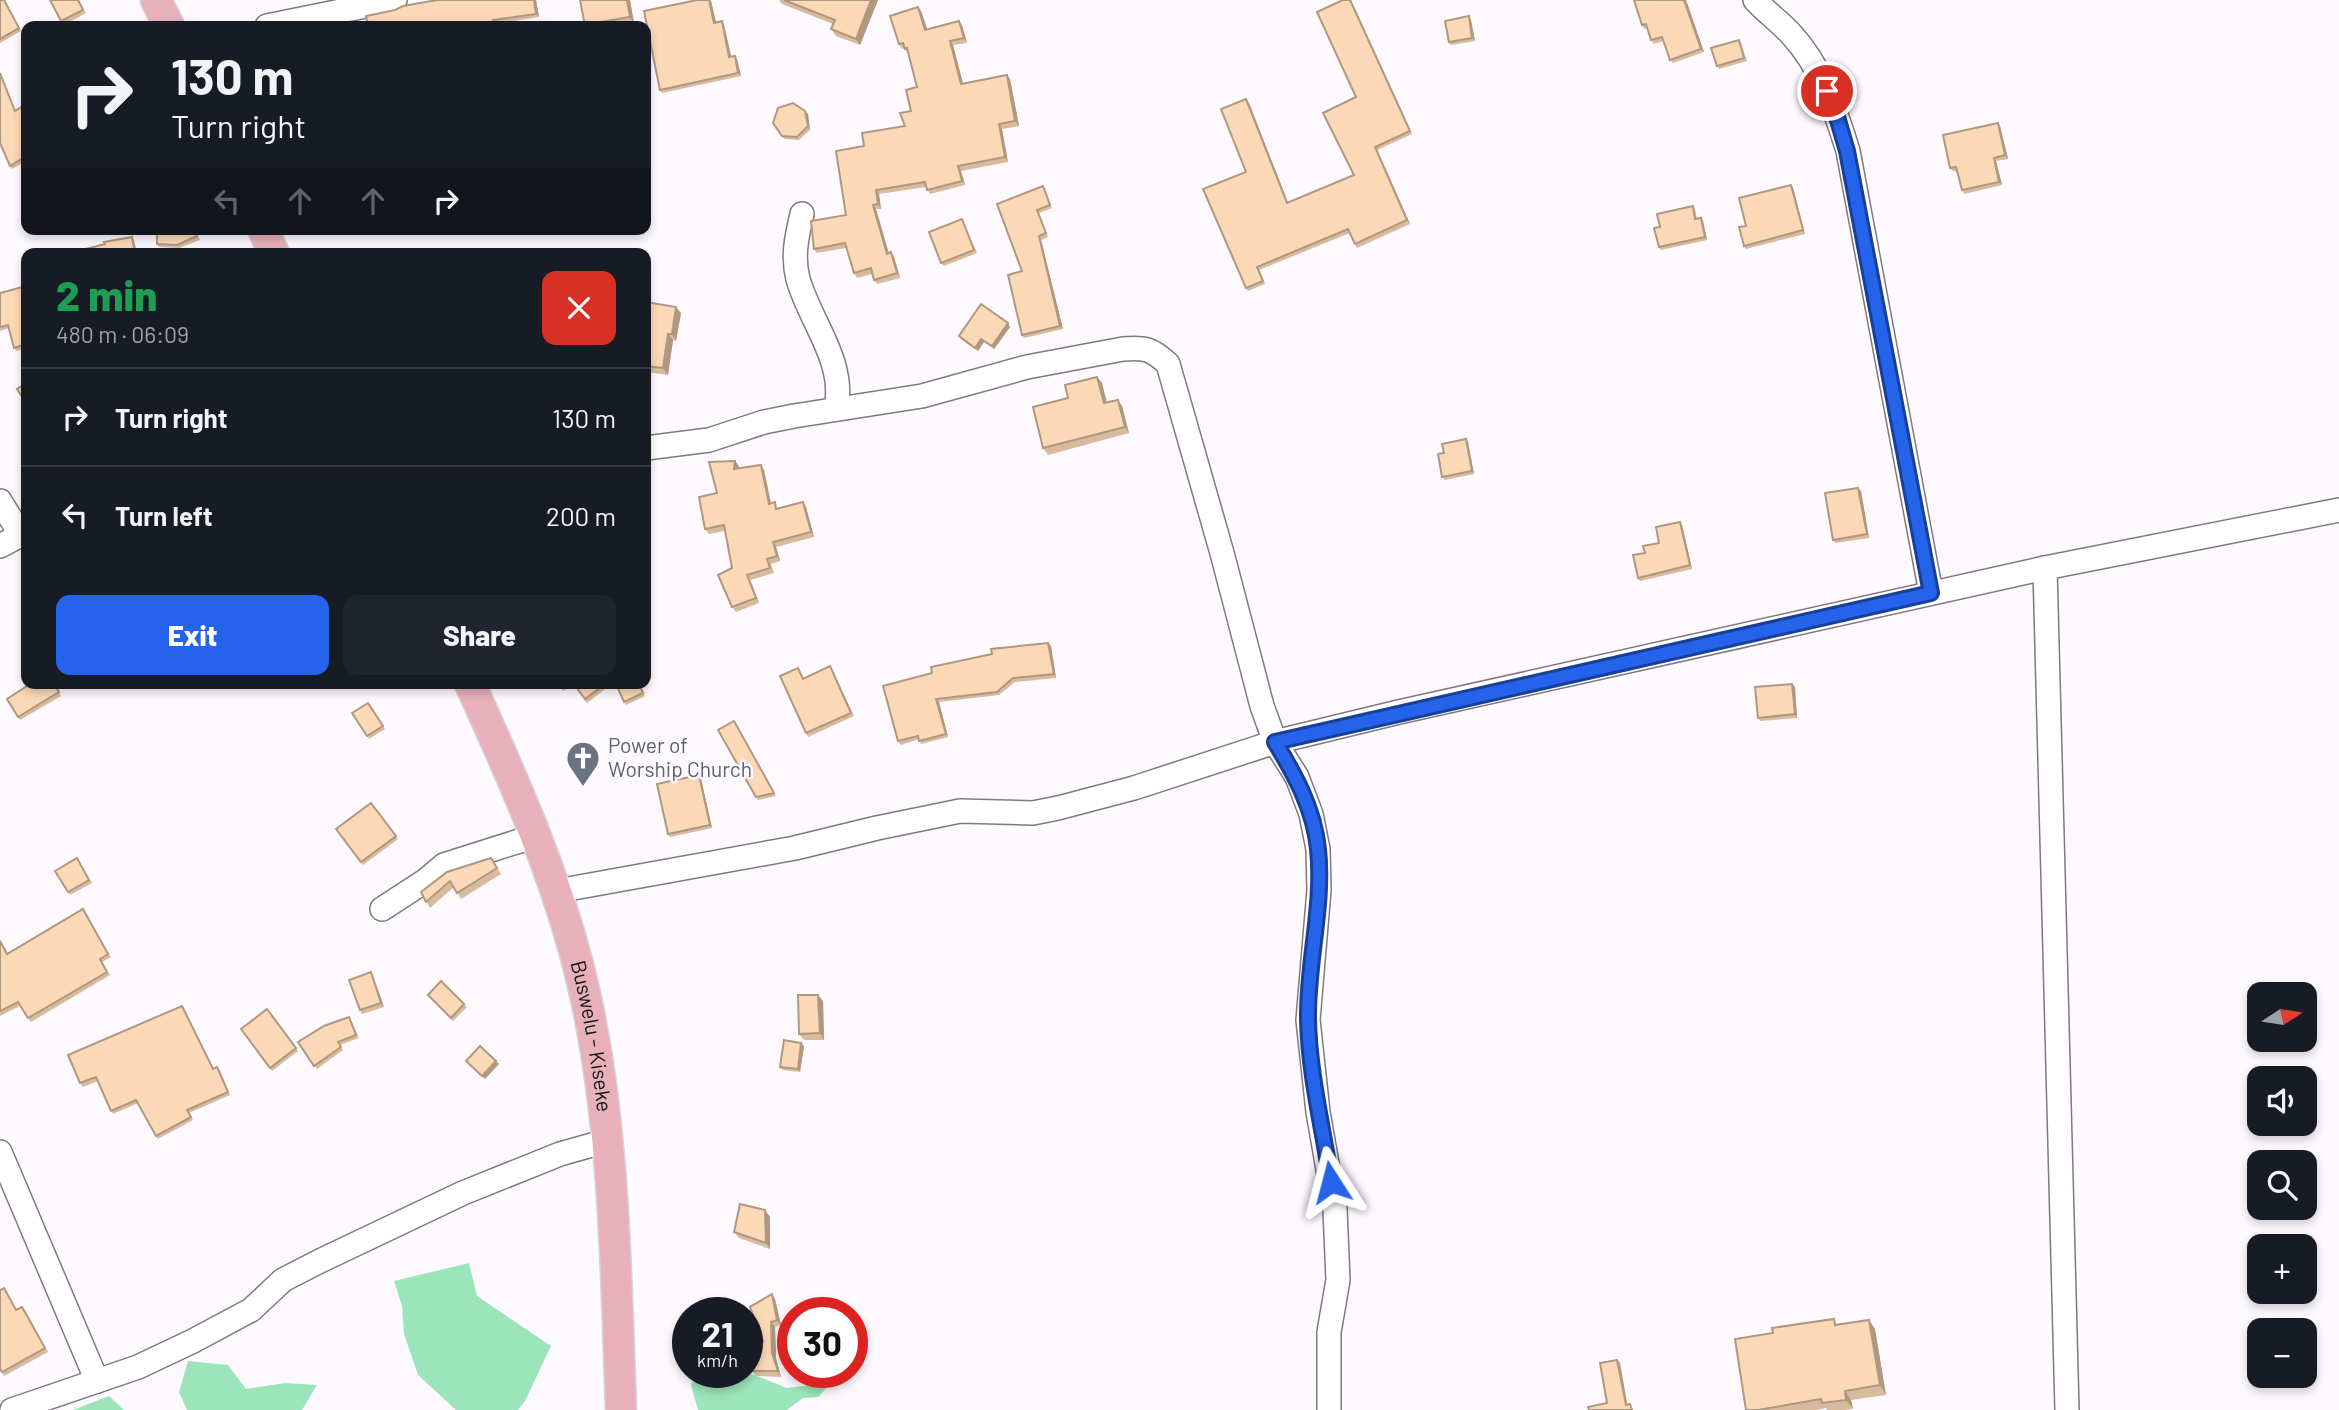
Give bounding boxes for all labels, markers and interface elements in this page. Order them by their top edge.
text: 130 m [171,46,293,105]
icon: right [56,49,147,140]
pin [1797,61,1857,121]
icon: arrive [1808,72,1846,110]
text: Turn right [171,106,306,144]
icon: left [208,182,246,220]
icon: ahead [281,182,319,220]
icon: ahead [354,182,392,220]
icon: right [427,182,465,220]
text: 2 min [56,269,157,319]
button: close [542,271,616,345]
text: 480 m · 06:09 [56,320,189,348]
icon: right [56,398,94,436]
text: Turn right [115,402,228,433]
text: 130 m [552,402,616,433]
icon: left [56,496,94,534]
text: Turn left [115,500,213,531]
text: 200 m [546,500,616,531]
button: Exit [56,595,329,675]
button: Share [343,595,616,675]
place label: Power of Worship Church [608,732,752,781]
church icon: Power of Worship Church [564,739,602,788]
street label: Buswelu - Kiseke [566,958,618,1113]
north arrow [2247,982,2317,1052]
map controls [2247,982,2317,1388]
button: sound [2247,1066,2317,1136]
position arrow [1294,1145,1368,1219]
button: search [2247,1150,2317,1220]
button: + [2247,1234,2317,1304]
speed limit sign: 30 [777,1297,868,1388]
text: 21 [702,1312,733,1354]
button: − [2247,1318,2317,1388]
text: km/h [697,1349,738,1371]

